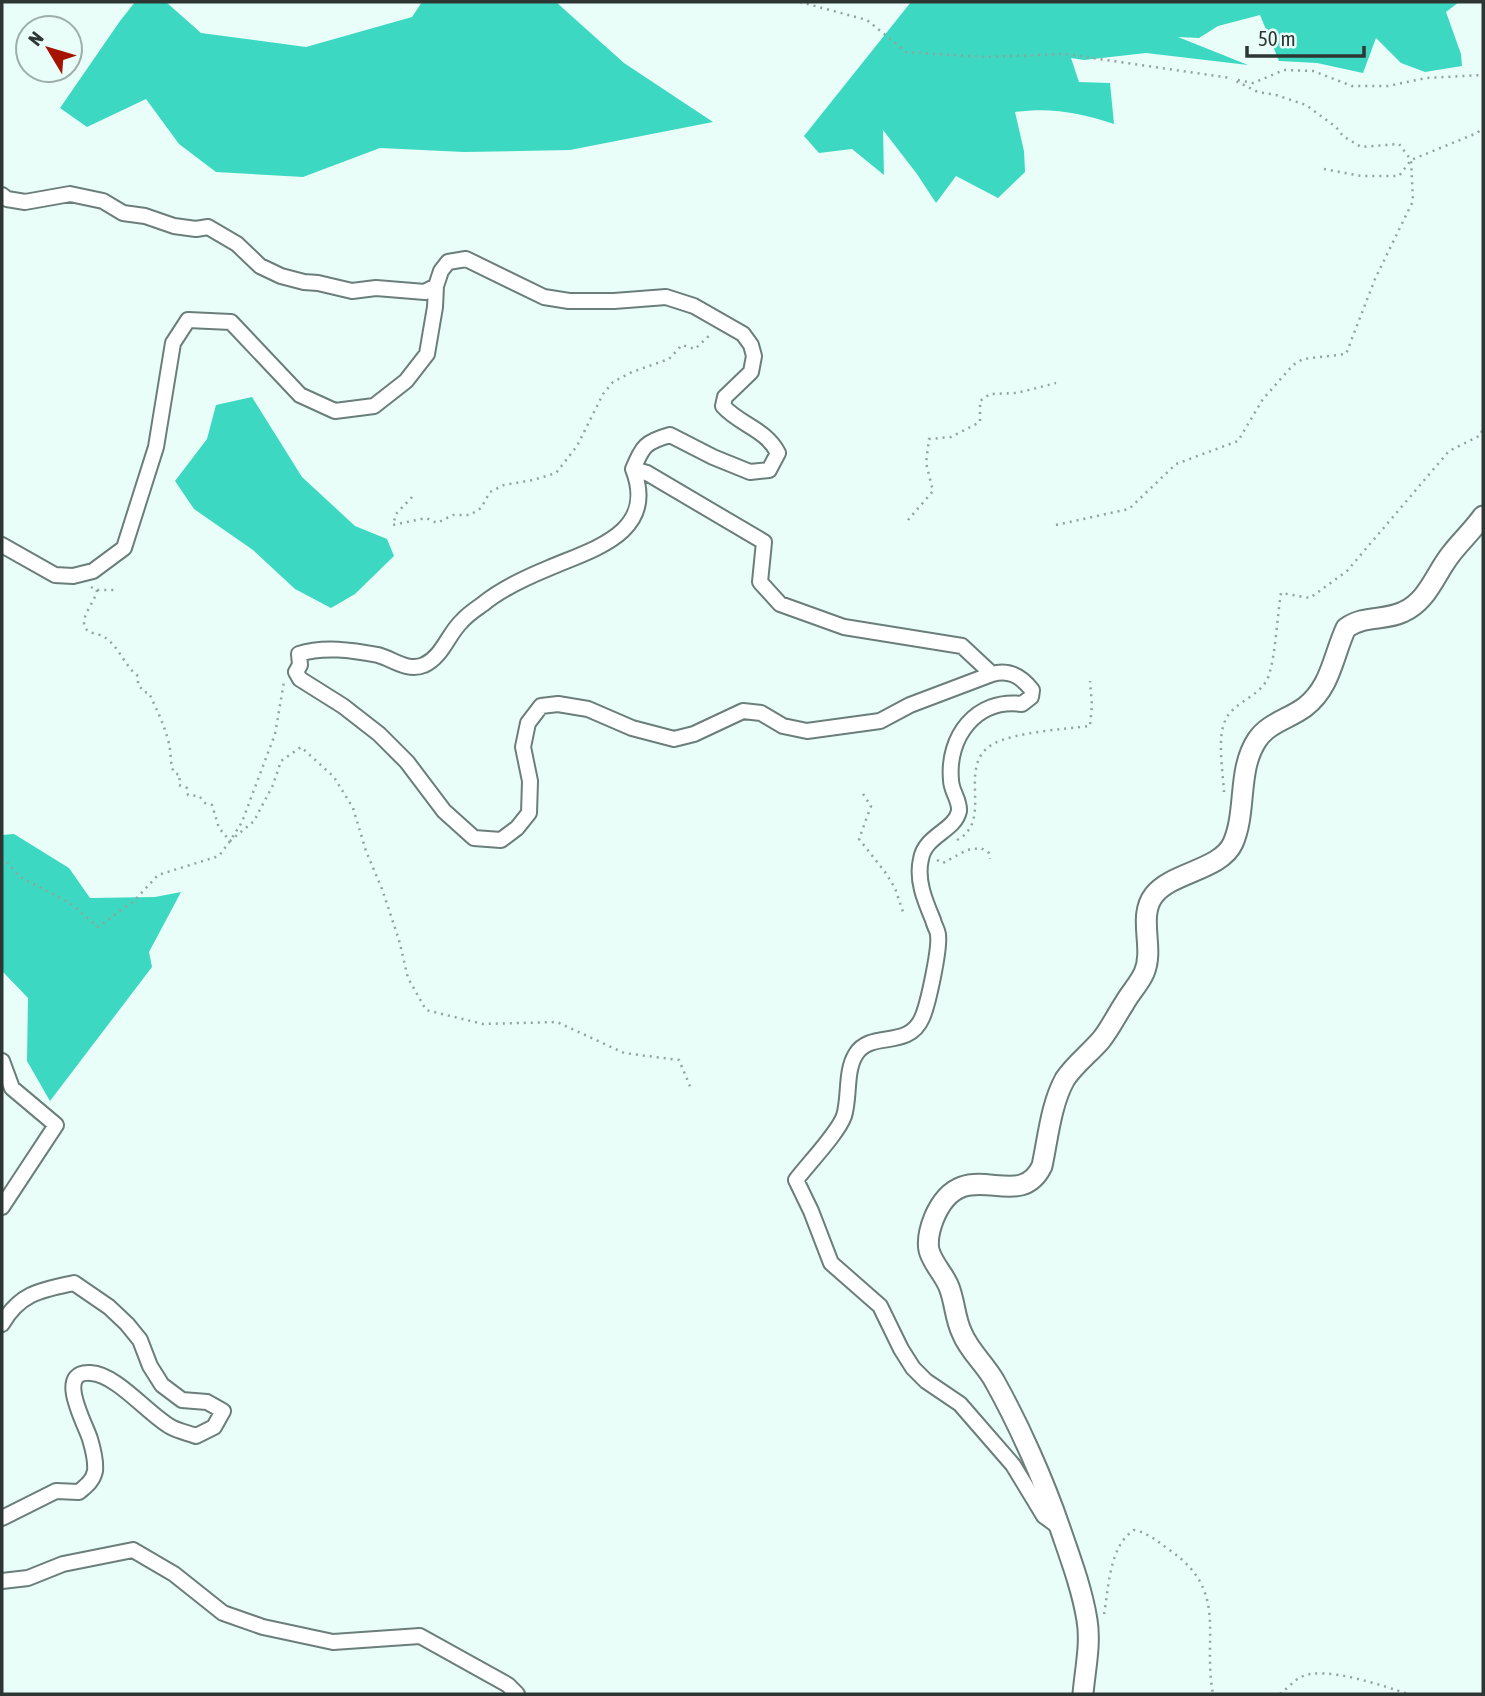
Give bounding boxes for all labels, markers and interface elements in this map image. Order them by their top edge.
north arrow [14,14,84,84]
scale bar [1247,14,1364,58]
text: 50 m [1258,26,1296,50]
text: N [23,27,48,50]

